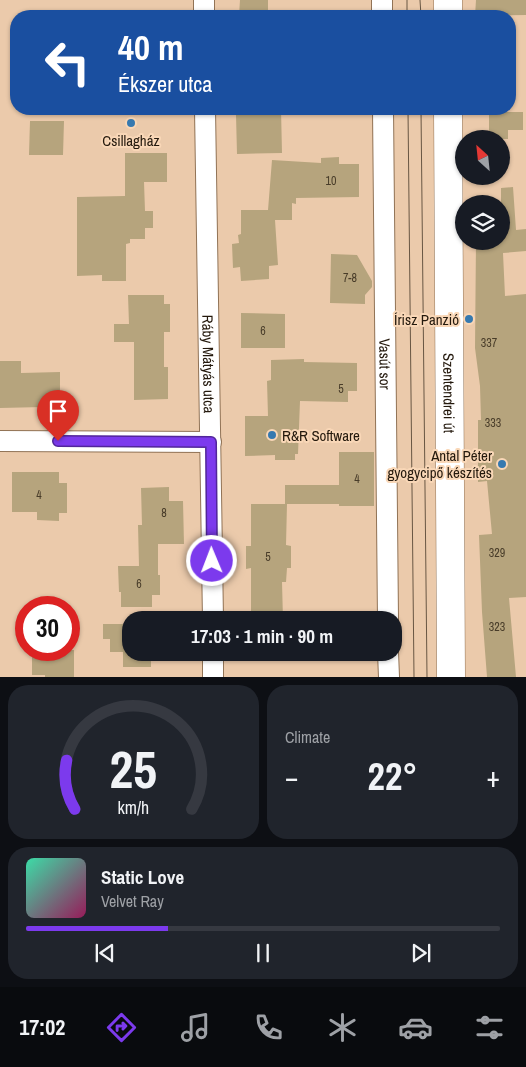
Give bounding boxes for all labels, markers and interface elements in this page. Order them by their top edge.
text: 40 m [118,24,183,71]
icon: left [35,30,100,95]
text: Ékszer utca [118,69,212,99]
marker: Csillagház [125,117,137,129]
place label: Csillagház [102,130,160,151]
north arrow [455,130,510,185]
map controls [455,130,510,250]
house number: 10 [326,173,336,189]
button: layers [455,195,510,250]
house number: 7-8 [343,270,357,286]
place label: Írisz Panzió [394,309,459,330]
marker: Írisz Panzió [463,313,475,325]
street label: Ráby Mátyás utca [198,315,220,414]
house number: 6 [260,323,266,339]
house number: 337 [481,335,498,351]
street label: Vasút sor [375,338,396,390]
street label: Szentendrei út [439,353,460,434]
house number: 5 [338,381,344,397]
pin [37,390,79,441]
icon: arrive [44,397,72,425]
house number: 333 [485,415,501,431]
place label: R&R Software [282,425,360,446]
marker: R&R Software [266,429,278,441]
place label: Antal Péter gyogycipő készítés [387,445,492,483]
marker: Antal Péter gyogycipő készítés [496,458,508,470]
house number: 4 [354,471,360,487]
house number: 4 [36,487,42,503]
house number: 8 [161,505,167,521]
position arrow [185,534,237,586]
house number: 329 [489,545,505,561]
house number: 5 [265,549,271,565]
house number: 6 [136,576,142,592]
speed limit sign: 30 [15,596,80,661]
house number: 323 [489,619,505,635]
text: 17:03 · 1 min · 90 m [191,623,333,649]
text: Climate [285,726,330,748]
text: 25 [110,734,157,804]
text: 22° [368,751,417,802]
text: − [285,758,298,796]
text: + [487,758,500,796]
text: km/h [118,796,149,820]
text: Static Love [101,864,184,890]
text: Velvet Ray [101,890,164,912]
icon: previous [91,939,119,967]
icon: pause [249,939,277,967]
icon: next [407,939,435,967]
icon: directions [104,1010,139,1045]
icon: music [178,1010,213,1045]
icon: phone [251,1010,286,1045]
icon: climate [325,1010,360,1045]
icon: car [398,1010,433,1045]
icon: filters [472,1010,507,1045]
text: 17:02 [19,1012,65,1042]

